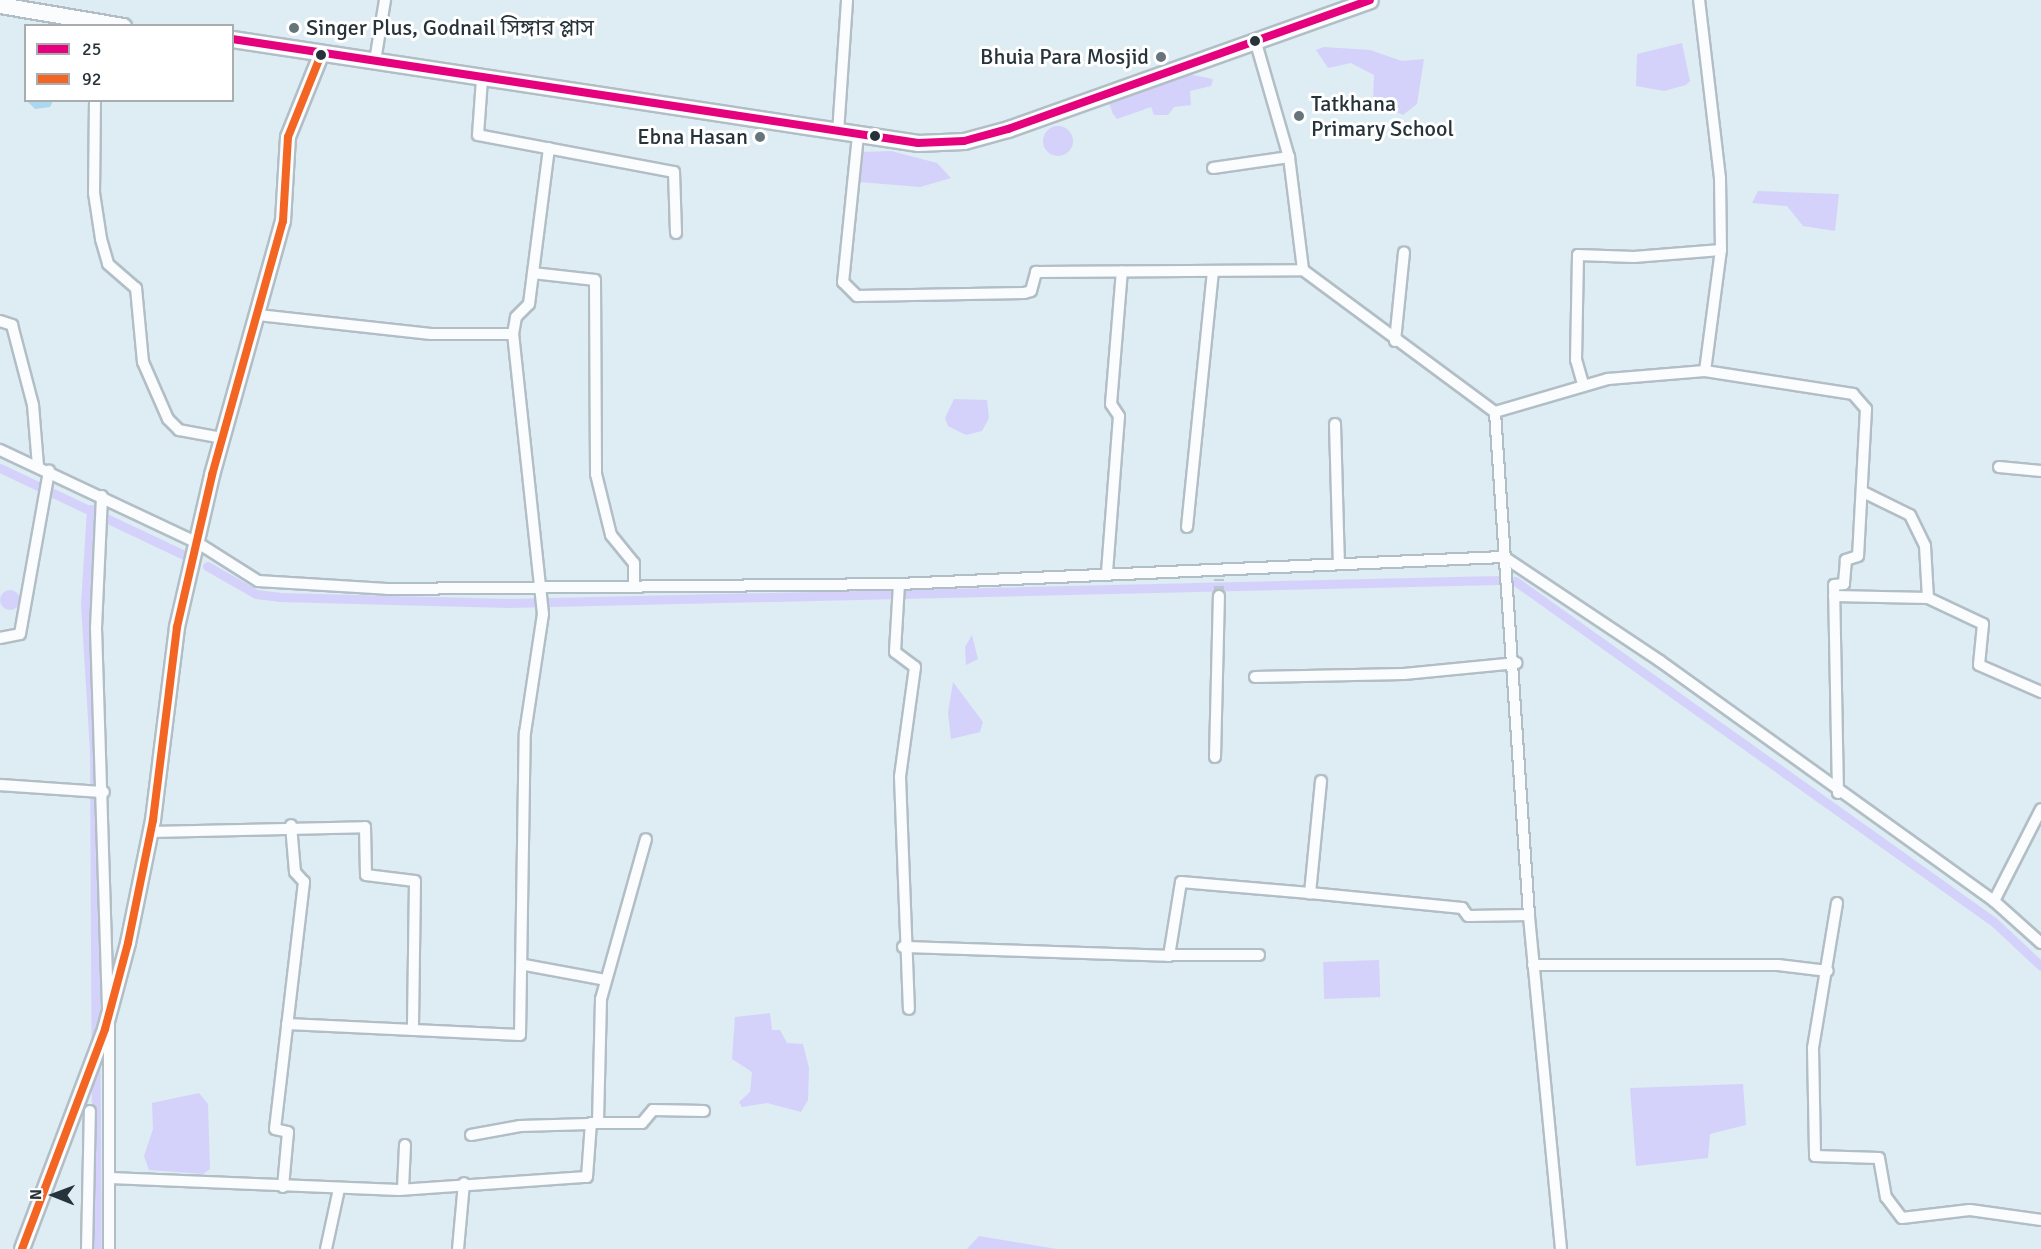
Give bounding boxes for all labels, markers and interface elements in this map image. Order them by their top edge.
place label: Singer Plus, Godnail সিঙ্গার প্লাস [306,15,594,41]
marker: Singer Plus, Godnail সিঙ্গার প্লাস [287,21,301,35]
legend [24,24,234,102]
unlabelled marker [1249,35,1261,47]
text: 25 [82,38,101,60]
place label: Bhuia Para Mosjid [980,44,1149,70]
unlabelled marker [315,49,327,61]
marker: Bhuia Para Mosjid [1154,50,1168,64]
text: 92 [82,68,101,90]
place label: Tatkhana Primary School [1311,90,1454,142]
marker: Tatkhana Primary School [1292,109,1306,123]
place label: Ebna Hasan [637,124,748,150]
marker: Ebna Hasan [753,130,767,144]
unlabelled marker [869,130,881,142]
north arrow [24,1165,84,1225]
text: N [26,1189,46,1200]

